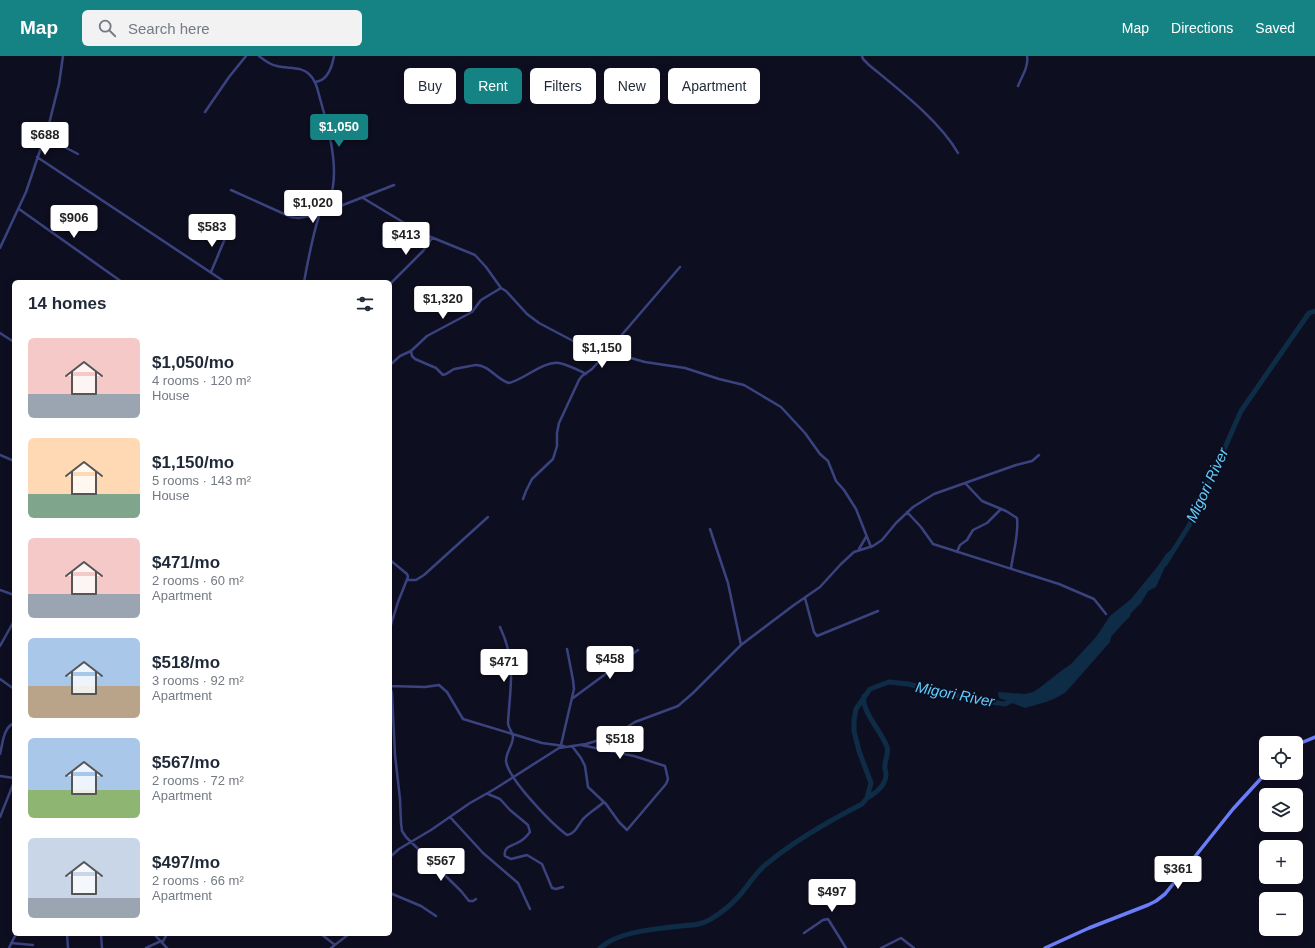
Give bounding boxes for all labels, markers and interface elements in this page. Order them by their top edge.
search box [82,10,362,46]
text: Map [20,17,58,38]
icon: search [96,17,118,39]
text: Search here [128,20,210,37]
text: Map [1122,20,1149,36]
text: Directions [1171,20,1233,36]
text: Saved [1255,20,1295,36]
chip: Buy [404,68,456,104]
chip: Rent [464,68,522,104]
chip: Filters [530,68,596,104]
chip: New [604,68,660,104]
chip: Apartment [668,68,760,104]
pin: $1,050 [306,114,372,148]
text: $1,050 [319,119,359,134]
pin: $688 [21,122,69,156]
text: $688 [31,127,59,142]
pin: $1,020 [280,190,346,224]
text: $1,020 [293,195,333,210]
pin: $906 [50,205,98,239]
text: $906 [60,210,88,225]
pin: $583 [188,214,236,248]
text: $583 [198,219,226,234]
pin: $413 [382,222,430,256]
text: $413 [392,227,420,242]
pin: $1,320 [410,286,476,320]
text: $1,320 [423,291,463,306]
icon: filters [354,293,376,315]
text: 14 homes [28,294,106,313]
pin: $1,150 [569,335,635,369]
text: $1,150 [582,340,622,355]
text: $1,050/mo [152,353,234,372]
icon: home [60,354,108,402]
text: 4 rooms · 120 m² [152,373,251,388]
text: House [152,388,190,403]
water label: Migori River [1182,444,1232,525]
text: $1,150/mo [152,453,234,472]
icon: home [60,454,108,502]
text: 5 rooms · 143 m² [152,473,251,488]
text: House [152,488,190,503]
text: $471/mo [152,553,220,572]
icon: home [60,554,108,602]
text: 2 rooms · 60 m² [152,573,244,588]
text: Apartment [152,588,212,603]
pin: $458 [586,646,634,680]
pin: $471 [480,649,528,683]
text: $458 [596,651,624,666]
text: $518/mo [152,653,220,672]
icon: home [60,654,108,702]
text: $471 [490,654,518,669]
text: 3 rooms · 92 m² [152,673,244,688]
water label: Migori River [914,678,997,710]
text: Apartment [152,688,212,703]
pin: $518 [596,726,644,760]
text: $518 [606,731,634,746]
map controls [1259,736,1303,936]
button: locate [1259,736,1303,780]
text: $567/mo [152,753,220,772]
icon: home [60,754,108,802]
text: 2 rooms · 72 m² [152,773,244,788]
text: Apartment [152,788,212,803]
button: layers [1259,788,1303,832]
button: + [1259,840,1303,884]
pin: $567 [417,848,465,882]
text: $497/mo [152,853,220,872]
text: $567 [427,853,455,868]
icon: home [60,854,108,902]
pin: $361 [1154,856,1202,890]
text: $361 [1164,861,1192,876]
text: 2 rooms · 66 m² [152,873,244,888]
pin: $497 [808,879,856,913]
text: $497 [818,884,846,899]
text: Apartment [152,888,212,903]
button: − [1259,892,1303,936]

